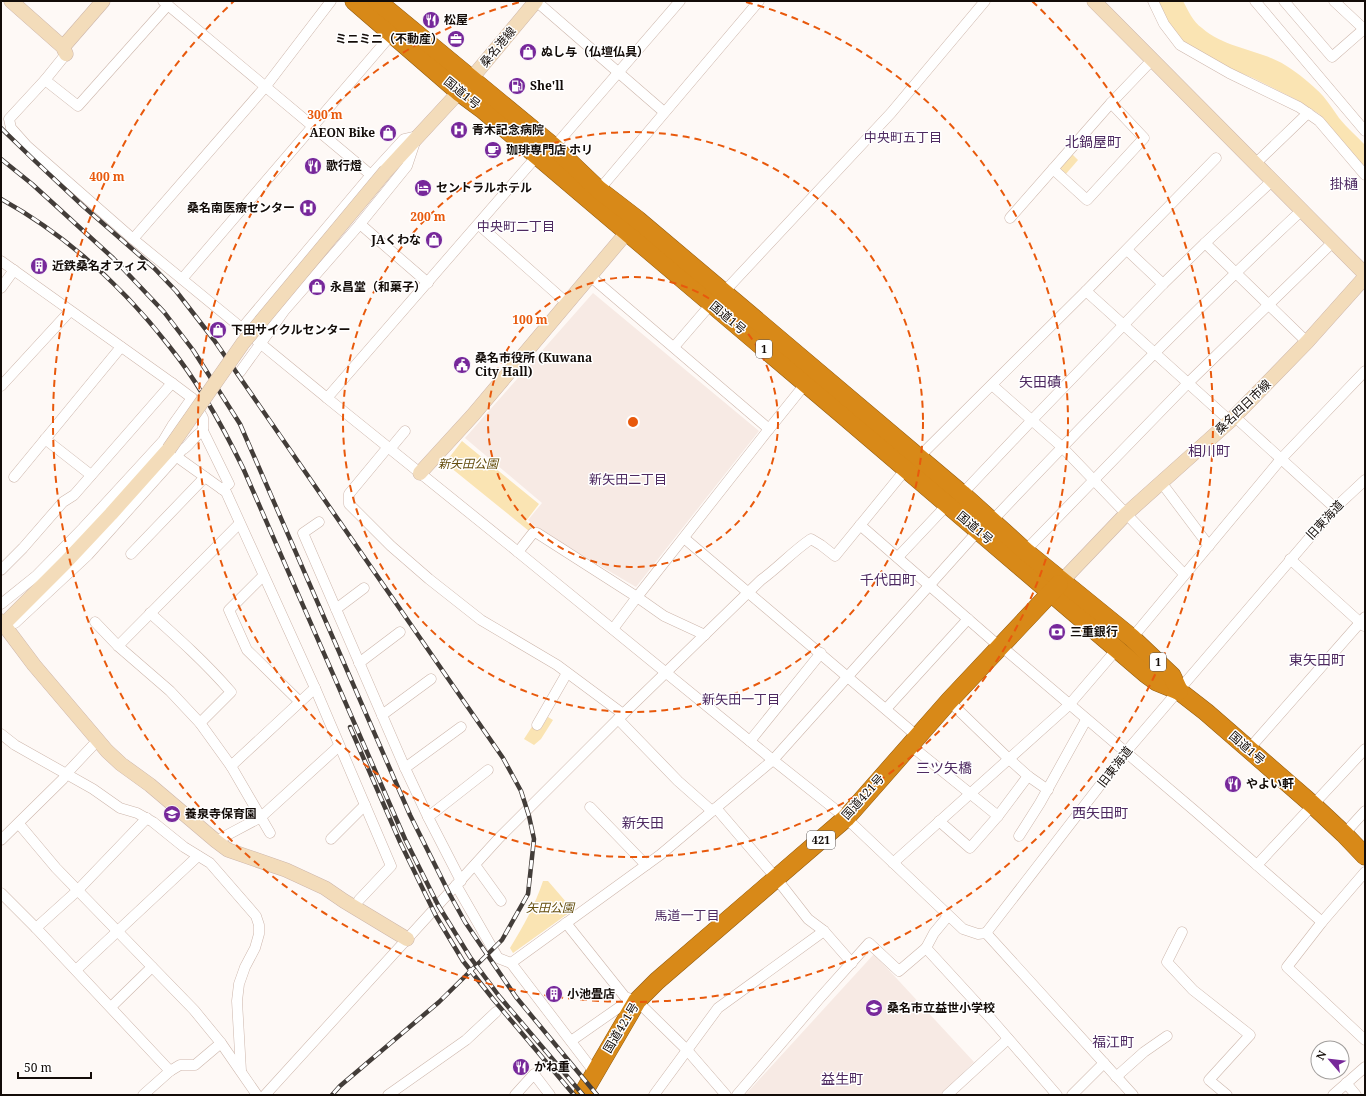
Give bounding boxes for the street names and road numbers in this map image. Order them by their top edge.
street label: 桑名港線 [476,23,520,71]
street label: 国道1号 [440,73,484,113]
street label: 国道1号 [706,297,750,338]
road number: 1 [756,340,772,358]
street label: 桑名四日市線 [1211,376,1274,438]
street label: 旧東海道 [1302,496,1347,543]
street label: 国道1号 [953,507,997,548]
road number: 1 [1150,653,1166,671]
street label: 国道1号 [1226,727,1269,768]
street label: 旧東海道 [1093,743,1136,791]
street label: 国道421号 [838,770,888,823]
road number: 421 [807,831,835,849]
street label: 国道421号 [599,999,642,1056]

